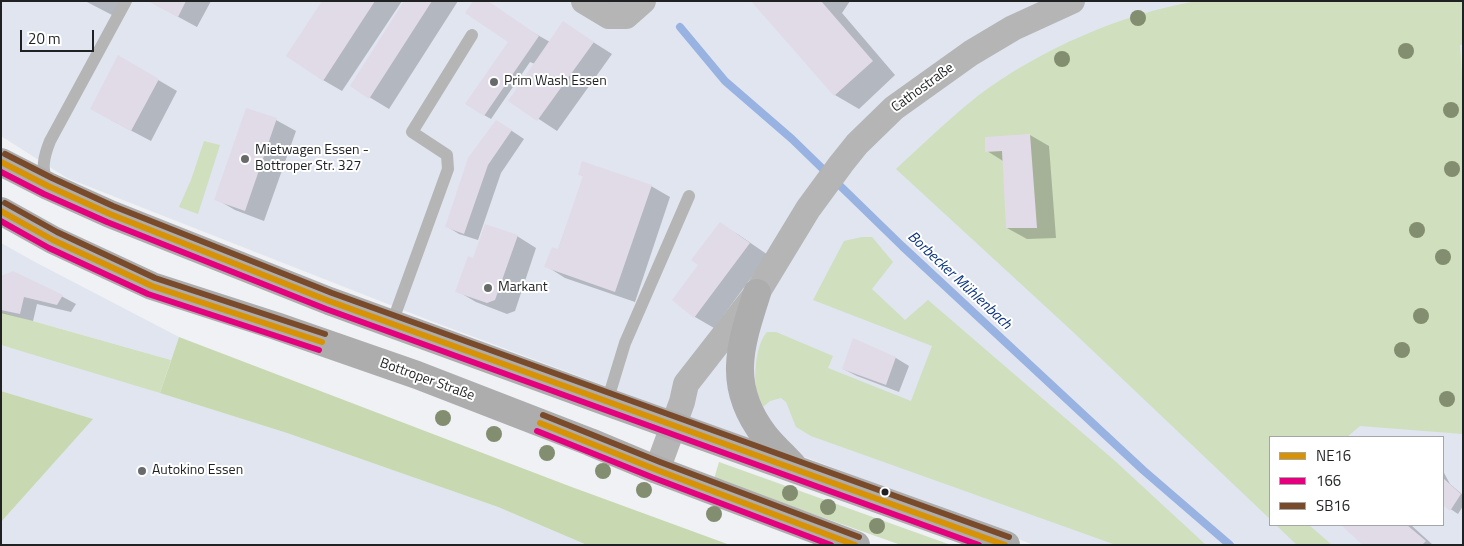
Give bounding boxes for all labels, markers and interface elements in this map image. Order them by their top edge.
scale bar [22,20,96,52]
text: 20 m [28,27,61,50]
street label: Cathostraße [889,60,957,116]
place label: Prim Wash Essen [504,74,607,90]
marker: Prim Wash Essen [488,76,500,88]
place label: Mietwagen Essen - Bottroper Str. 327 [255,143,369,176]
marker: Mietwagen Essen - Bottroper Str. 327 [239,153,251,165]
water label: Borbecker Mühlenbach [903,228,1015,334]
place label: Markant [498,280,548,296]
marker: Markant [482,282,494,294]
street label: Bottroper Straße [377,355,477,405]
legend [1269,436,1444,526]
text: NE16 [1316,444,1351,467]
place label: Autokino Essen [152,463,243,479]
marker: Autokino Essen [136,465,148,477]
text: 166 [1316,469,1341,492]
unlabelled marker [880,487,890,497]
text: SB16 [1316,494,1350,517]

